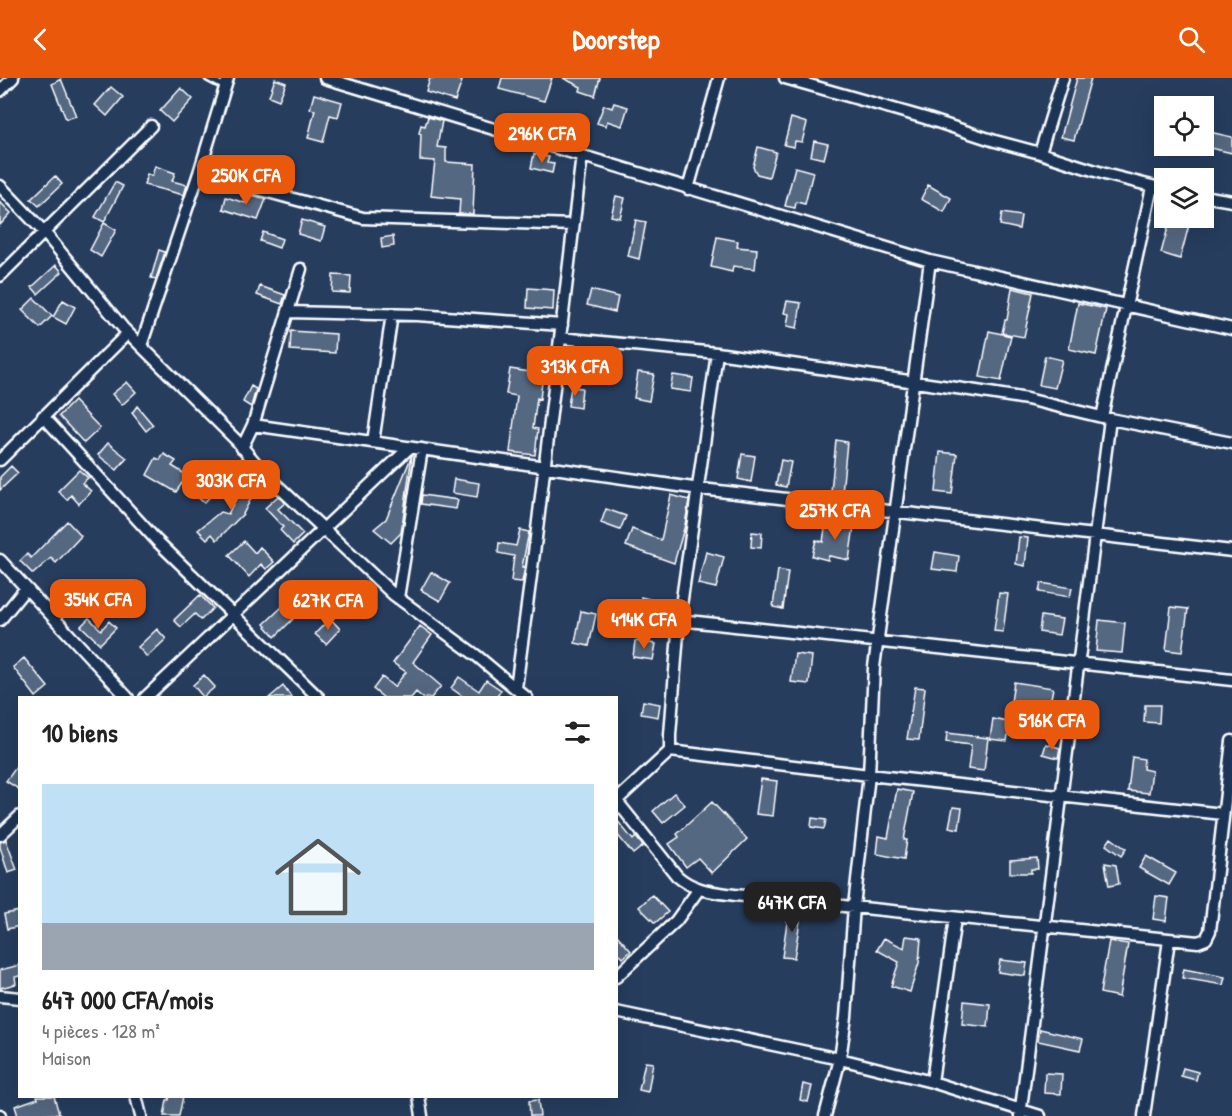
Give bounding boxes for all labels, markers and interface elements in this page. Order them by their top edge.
text: Doorstep [573,21,659,57]
icon: back [24,23,57,56]
icon: search [1175,23,1208,56]
map controls [1154,96,1214,228]
button: locate [1154,96,1214,156]
pin: 296K CFA [480,113,604,164]
text: 296K CFA [508,119,576,146]
pin: 250K CFA [184,155,308,206]
text: 250K CFA [211,161,281,188]
button: layers [1154,168,1214,228]
pin: 313K CFA [513,346,637,397]
text: 313K CFA [541,352,609,379]
pin: 303K CFA [169,460,293,511]
text: 303K CFA [196,466,266,493]
pin: 257K CFA [773,490,897,541]
text: 257K CFA [800,496,871,523]
pin: 354K CFA [36,579,160,630]
pin: 627K CFA [266,580,390,631]
text: 354K CFA [64,585,132,612]
text: 627K CFA [293,586,363,613]
pin: 414K CFA [582,599,706,650]
text: 414K CFA [611,605,677,632]
pin: 516K CFA [990,700,1114,751]
text: 516K CFA [1019,706,1085,733]
text: 10 biens [42,715,118,750]
icon: filters [561,716,594,749]
icon: home [264,823,372,931]
pin: 647K CFA [730,882,854,933]
text: 647K CFA [758,888,826,915]
text: 647 000 CFA/mois [42,982,214,1017]
text: 4 pièces · 128 m² [42,1017,160,1044]
text: Maison [42,1044,91,1071]

